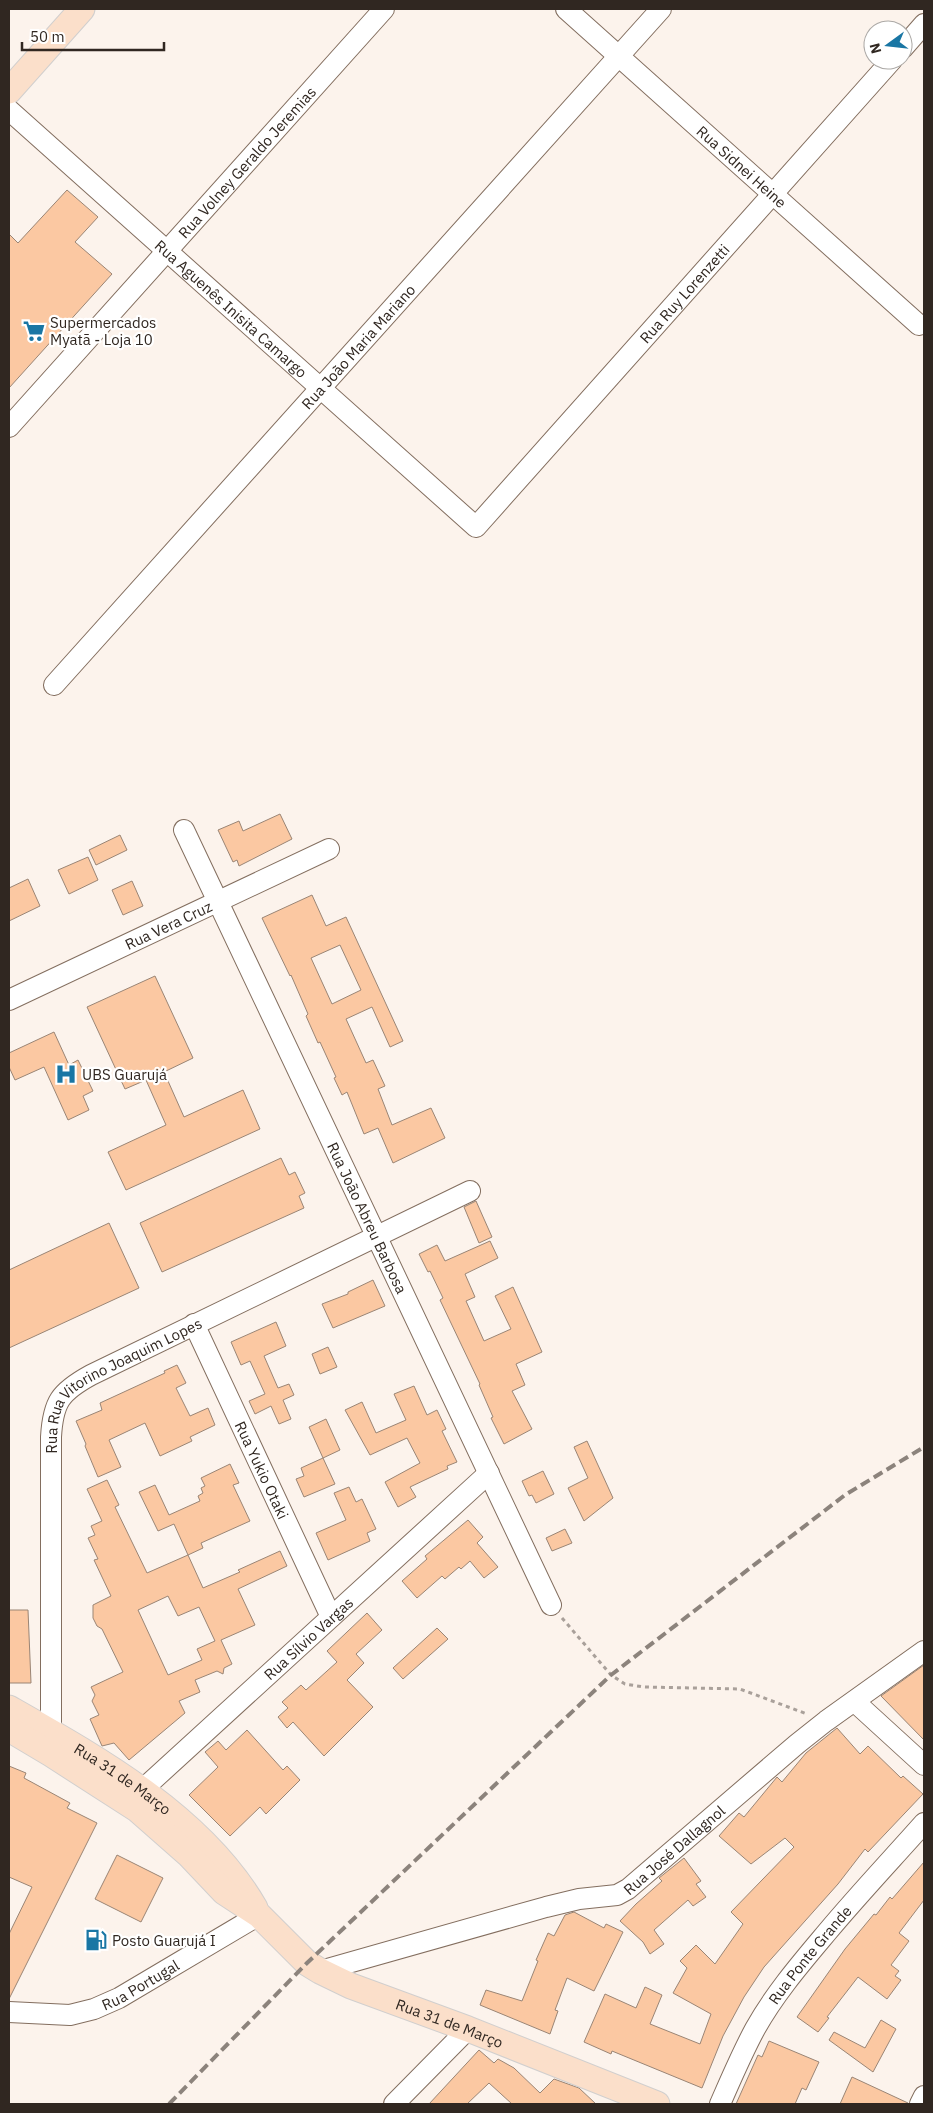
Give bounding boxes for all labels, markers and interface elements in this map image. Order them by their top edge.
scale bar [22,20,165,52]
north arrow [863,20,913,70]
text: 50 m [30,27,65,46]
text: N [865,41,885,56]
street label: Rua Volney Geraldo Jeremias [174,82,320,242]
street label: Rua Sidnei Heine [693,121,791,212]
street label: Rua Aguenês Inisita Camargo [151,236,311,381]
street label: Rua Ruy Lorenzetti [635,240,733,347]
street label: Rua João Maria Mariano [297,280,419,413]
place label: Supermercados Myatã - Loja 10 [50,313,156,349]
supermarket icon: Supermercados Myatã - Loja 10 [21,318,47,344]
street label: Rua Vera Cruz [122,896,215,954]
hospital icon: UBS Guarujá [53,1061,79,1087]
place label: UBS Guarujá [82,1065,167,1084]
street label: Rua João Abreu Barbosa [324,1139,412,1297]
street label: Rua Rua Vitorino Joaquim Lopes [42,1313,205,1454]
street label: Rua Yukio Otaki [231,1418,293,1522]
street label: Rua Sílvio Vargas [260,1593,357,1684]
street label: Rua 31 de Março [71,1739,175,1818]
street label: Rua José Dallagnol [619,1801,729,1899]
street label: Rua Ponte Grande [764,1901,855,2008]
fuel station icon: Posto Guarujá I [83,1927,109,1953]
place label: Posto Guarujá I [112,1931,216,1950]
street label: Rua Portugal [98,1955,182,2014]
street label: Rua 31 de Março [393,1994,506,2052]

